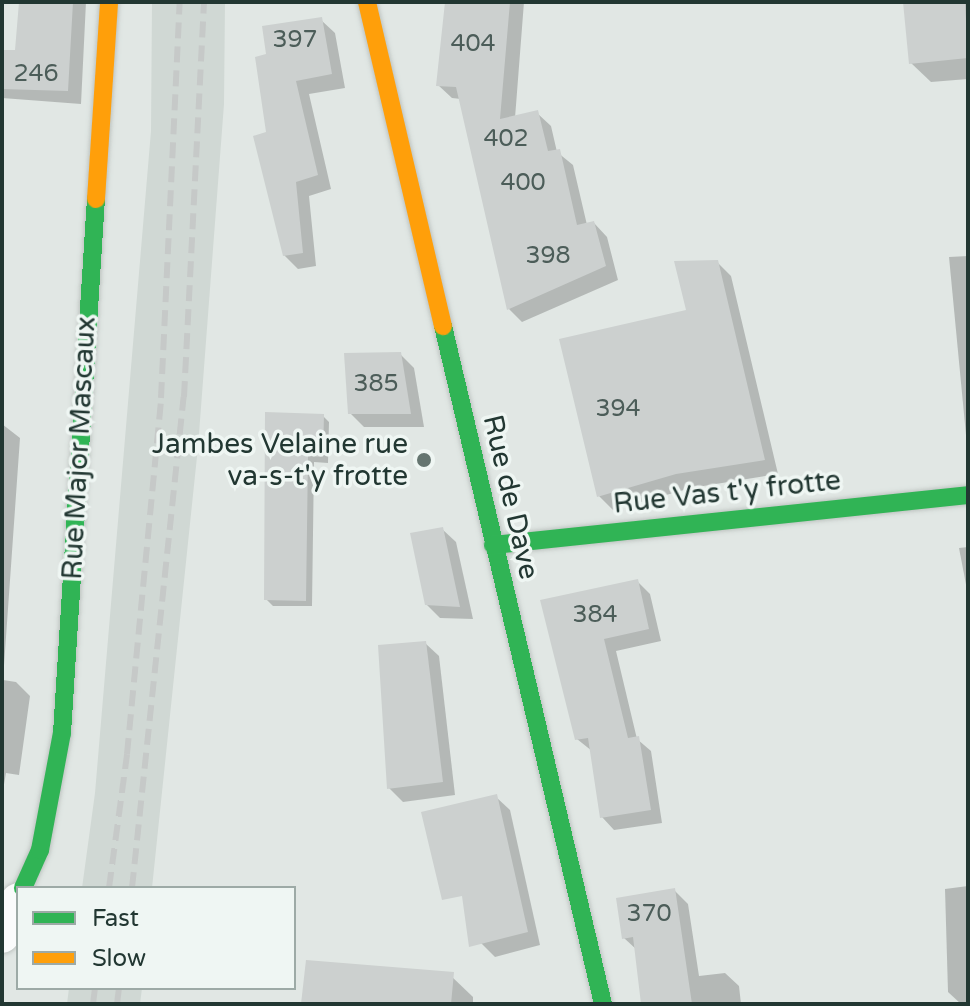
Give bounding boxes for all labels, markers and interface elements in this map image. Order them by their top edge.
house number: 397 [272,26,318,54]
house number: 404 [450,30,496,58]
house number: 246 [13,60,59,88]
house number: 402 [483,125,529,153]
house number: 400 [500,169,546,197]
house number: 398 [525,242,571,270]
street label: Rue Major Mascaux [55,315,103,581]
house number: 385 [353,370,399,398]
house number: 394 [595,395,641,423]
street label: Rue de Dave [476,412,546,582]
place label: Jambes Velaine rue va-s-t'y frotte [152,427,408,493]
marker: Jambes Velaine rue va-s-t'y frotte [415,451,433,469]
street label: Rue Vas t'y frotte [612,463,842,521]
house number: 384 [572,601,618,629]
legend [16,886,296,990]
house number: 370 [626,900,672,928]
text: Fast [92,904,139,933]
text: Slow [92,944,146,973]

